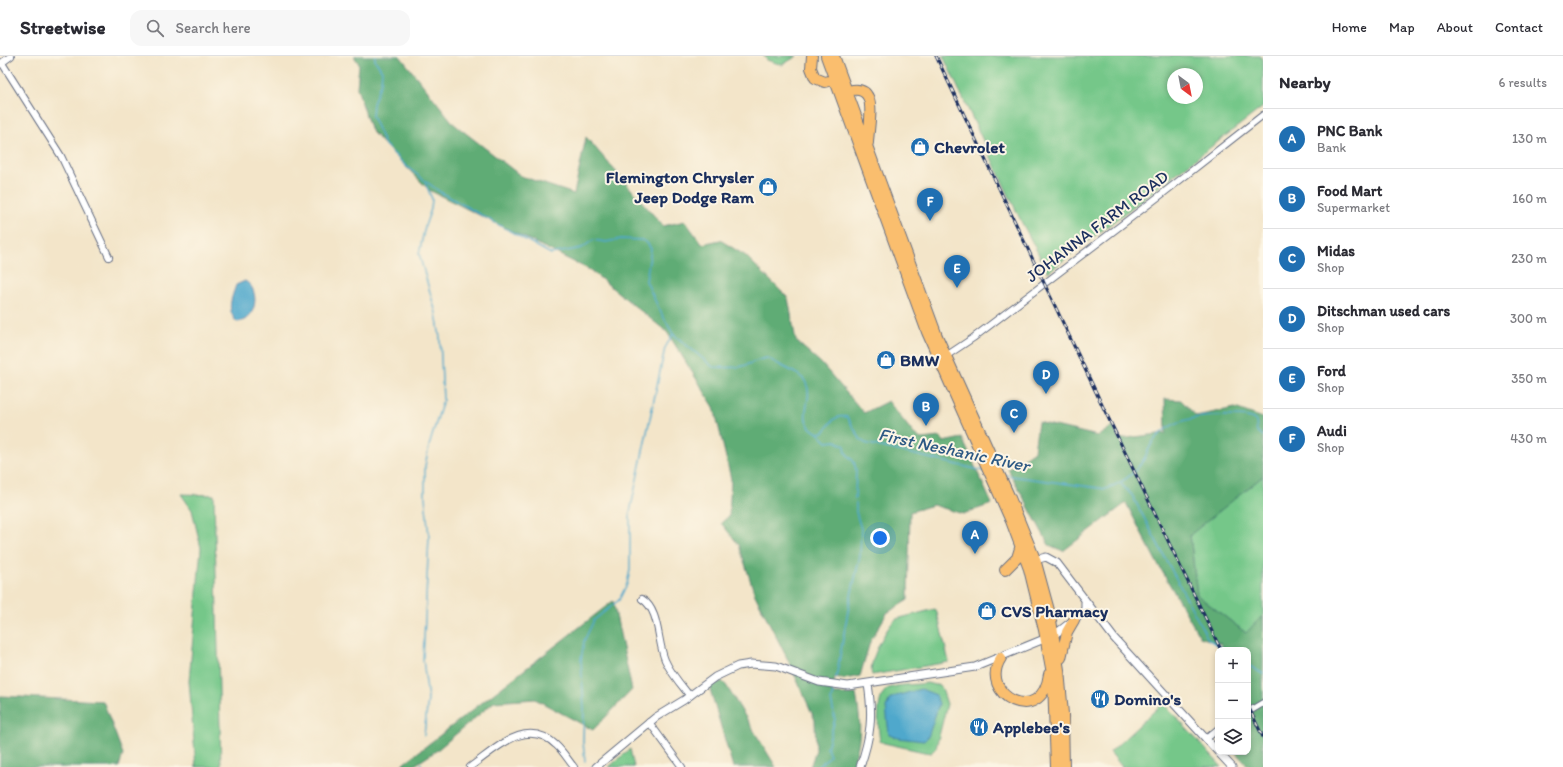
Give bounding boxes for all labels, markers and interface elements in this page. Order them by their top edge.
search box [130,10,410,46]
text: Streetwise [20,16,106,39]
icon: search [144,17,166,39]
text: Search here [176,19,251,37]
text: Home [1332,19,1367,36]
text: Map [1389,19,1415,36]
text: About [1437,19,1473,36]
text: Contact [1495,19,1543,36]
north arrow [1167,68,1203,104]
text: Nearby [1279,72,1331,92]
text: 6 results [1499,75,1547,90]
text: PNC Bank [1317,122,1382,140]
text: A [1288,131,1296,146]
text: 130 m [1512,131,1547,146]
shop icon: Chevrolet [909,136,931,158]
place label: Chevrolet [934,137,1005,157]
text: Bank [1317,140,1346,155]
street label: JOHANNA FARM ROAD [1022,166,1172,286]
place label: Flemington Chrysler Jeep Dodge Ram [606,167,755,208]
shop icon: Flemington Chrysler Jeep Dodge Ram [757,176,779,198]
text: Food Mart [1317,182,1382,200]
pin: F [917,188,943,221]
text: B [1288,191,1296,206]
text: 160 m [1512,191,1547,206]
text: Supermarket [1317,200,1390,215]
text: Midas [1317,242,1355,260]
text: C [1288,251,1296,266]
text: 230 m [1511,251,1547,266]
pin: E [944,255,970,288]
text: Shop [1317,260,1344,275]
text: Ditschman used cars [1317,302,1450,320]
text: D [1288,311,1296,326]
text: 300 m [1510,311,1547,326]
text: Shop [1317,320,1344,335]
shop icon: BMW [875,349,897,371]
place label: BMW [900,350,940,370]
pin: D [1033,361,1059,394]
text: Ford [1317,362,1346,380]
text: E [1288,371,1296,386]
text: 350 m [1511,371,1547,386]
text: Shop [1317,380,1344,395]
pin: B [913,393,939,426]
pin: C [1001,400,1027,433]
text: Audi [1317,422,1347,440]
water label: First Neshanic River [876,423,1033,477]
text: F [1289,431,1295,446]
text: 430 m [1510,431,1547,446]
text: Shop [1317,440,1344,455]
pin: A [962,521,988,554]
your location [870,528,890,548]
shop icon: CVS Pharmacy [976,600,998,622]
place label: CVS Pharmacy [1001,601,1109,622]
map controls [1215,647,1251,755]
button: + [1215,647,1251,683]
button: − [1215,683,1251,719]
restaurant icon: Domino's [1089,688,1111,710]
place label: Domino's [1114,689,1181,709]
restaurant icon: Applebee's [968,716,990,738]
place label: Applebee's [992,717,1070,738]
button: layers [1215,719,1251,755]

